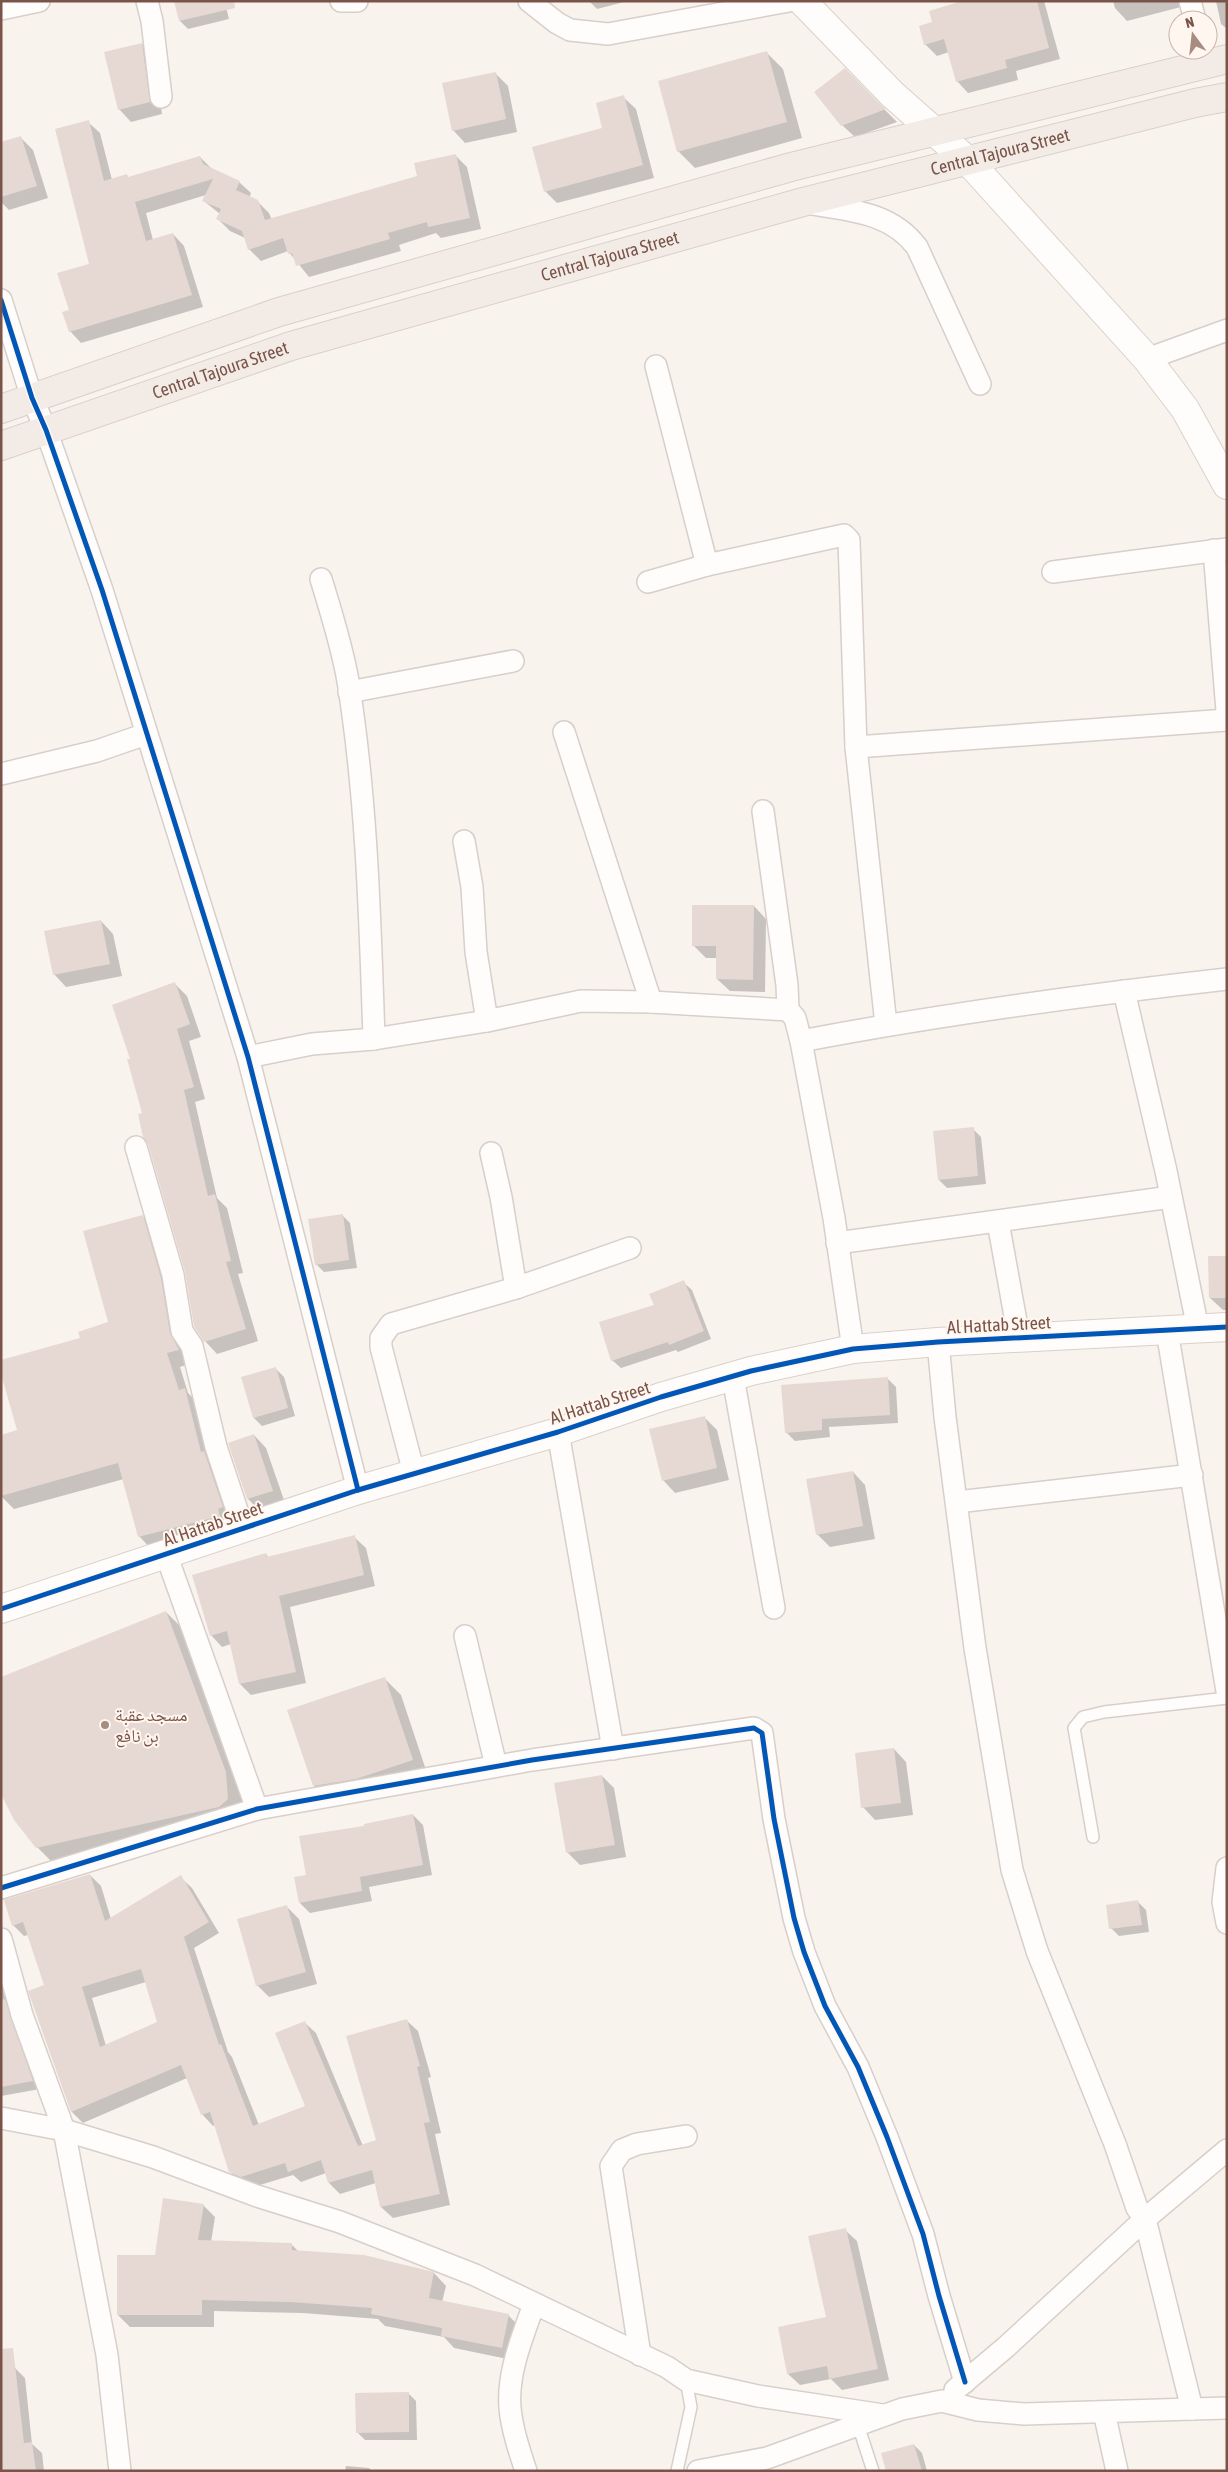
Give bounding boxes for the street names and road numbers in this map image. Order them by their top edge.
street label: Central Tajoura Street [928,124,1072,179]
street label: Central Tajoura Street [538,226,681,285]
street label: Central Tajoura Street [149,337,291,403]
street label: Al Hattab Street [946,1311,1052,1338]
street label: Al Hattab Street [547,1376,653,1429]
street label: Al Hattab Street [160,1497,265,1550]

